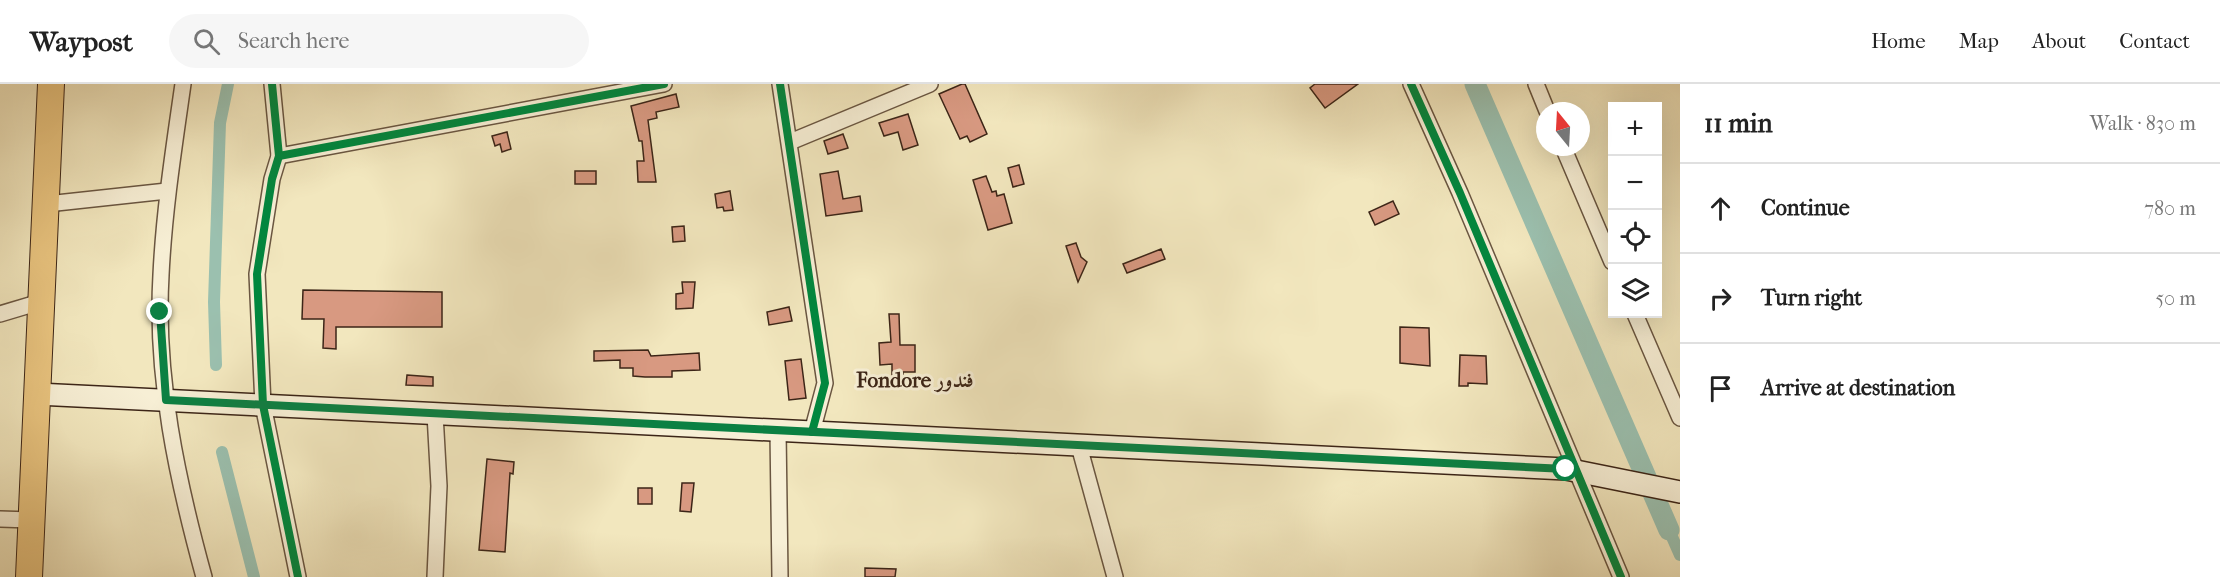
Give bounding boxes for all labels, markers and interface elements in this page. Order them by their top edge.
search box [169,14,589,68]
text: Waypost [30,25,133,58]
icon: search [190,25,223,58]
text: Search here [238,28,349,54]
text: Home [1871,29,1926,53]
text: Map [1959,29,1999,53]
text: About [2032,29,2086,53]
text: Contact [2119,29,2190,53]
north arrow [1536,102,1590,156]
map controls [1608,102,1662,318]
button: + [1608,102,1662,156]
text: 11 min [1704,108,1773,139]
text: Walk · 830 m [2090,112,2196,135]
button: − [1608,156,1662,210]
icon: ahead [1704,192,1737,225]
text: Continue [1761,195,1850,221]
text: 780 m [2144,197,2196,220]
button: locate [1608,210,1662,264]
button: layers [1608,264,1662,318]
icon: right [1704,282,1737,315]
text: Turn right [1761,285,1862,311]
text: 50 m [2155,287,2196,310]
route end [146,298,172,324]
district label: Fondore فندور [855,368,974,393]
icon: arrive [1704,372,1737,405]
text: Arrive at destination [1761,375,1955,401]
route start [1552,455,1578,481]

